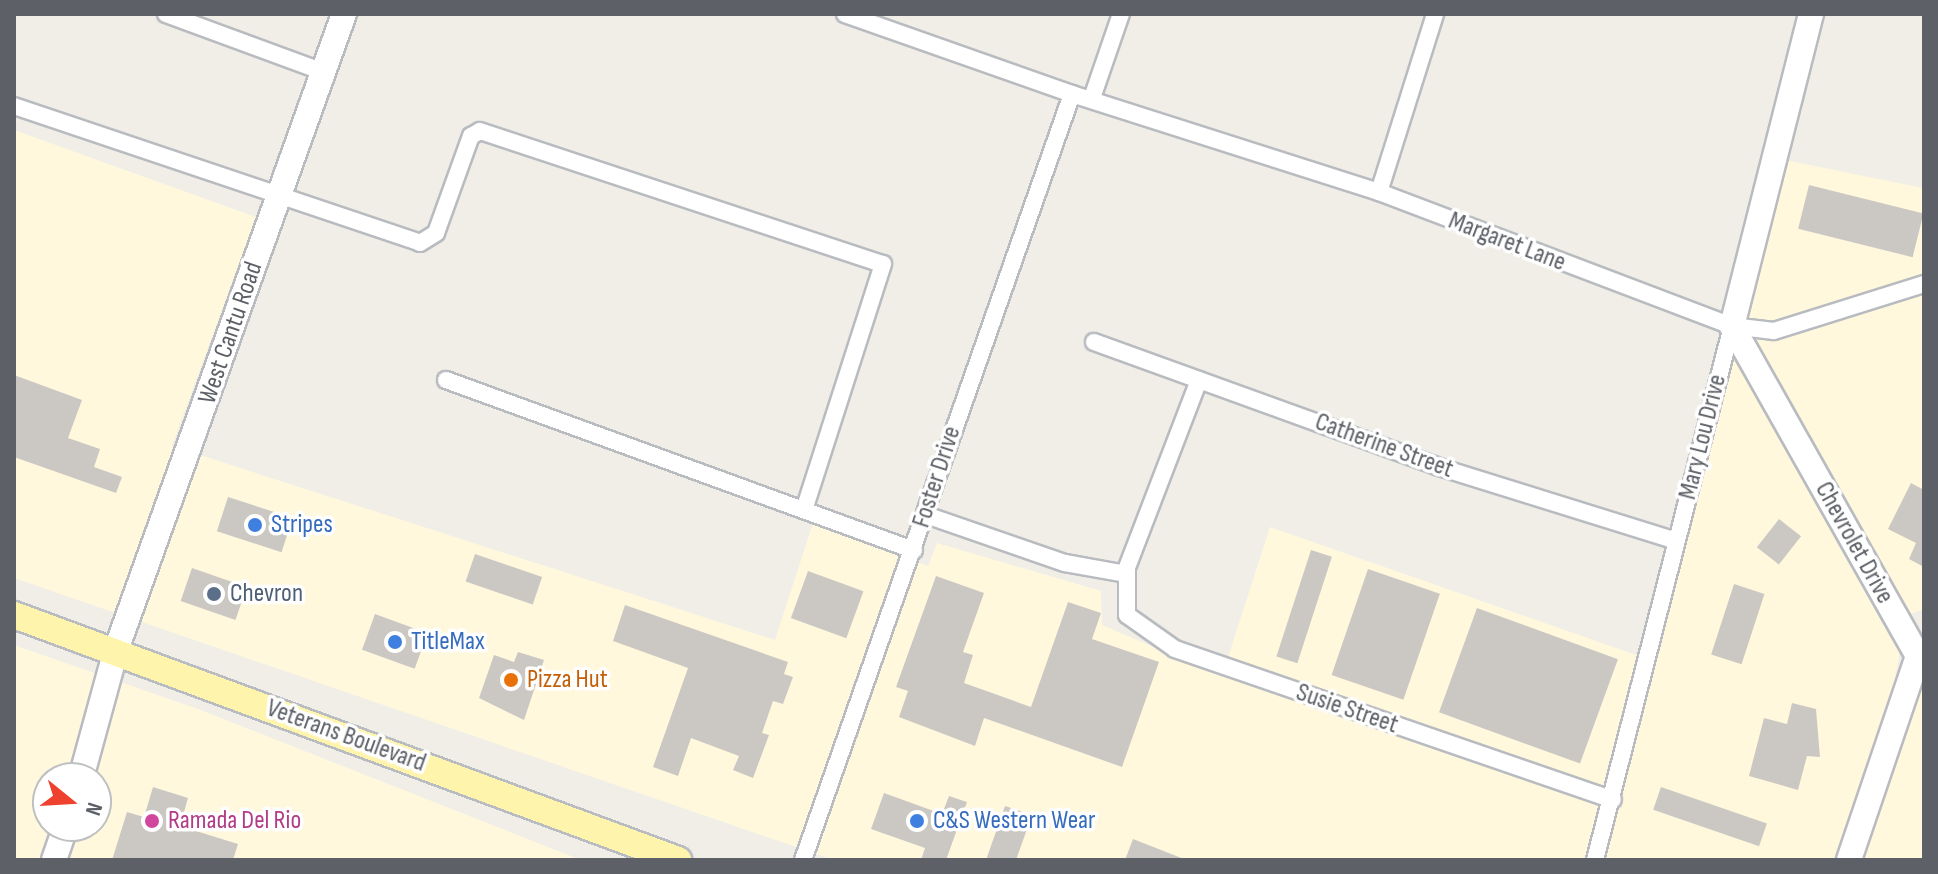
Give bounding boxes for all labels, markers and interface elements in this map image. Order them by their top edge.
street label: Margaret Lane [1444,205,1570,279]
street label: West Cantu Road [192,258,270,408]
street label: Mary Lou Drive [1672,371,1734,503]
street label: Catherine Street [1311,407,1457,485]
street label: Foster Drive [906,422,968,532]
street label: Chevrolet Drive [1808,477,1900,609]
place label: Stripes [271,509,333,541]
marker: Stripes [246,516,264,534]
place label: Chevron [230,578,303,610]
marker: Chevron [205,585,223,603]
place label: TitleMax [411,626,485,658]
marker: TitleMax [386,633,404,651]
place label: Pizza Hut [527,664,608,696]
marker: Pizza Hut [502,671,520,689]
street label: Susie Street [1292,677,1402,741]
street label: Veterans Boulevard [262,693,430,779]
north arrow [32,762,112,842]
text: N [79,799,108,819]
place label: Ramada Del Rio [168,805,301,837]
place label: C&S Western Wear [933,805,1096,837]
marker: Ramada Del Rio [143,812,161,830]
marker: C&S Western Wear [908,812,926,830]

